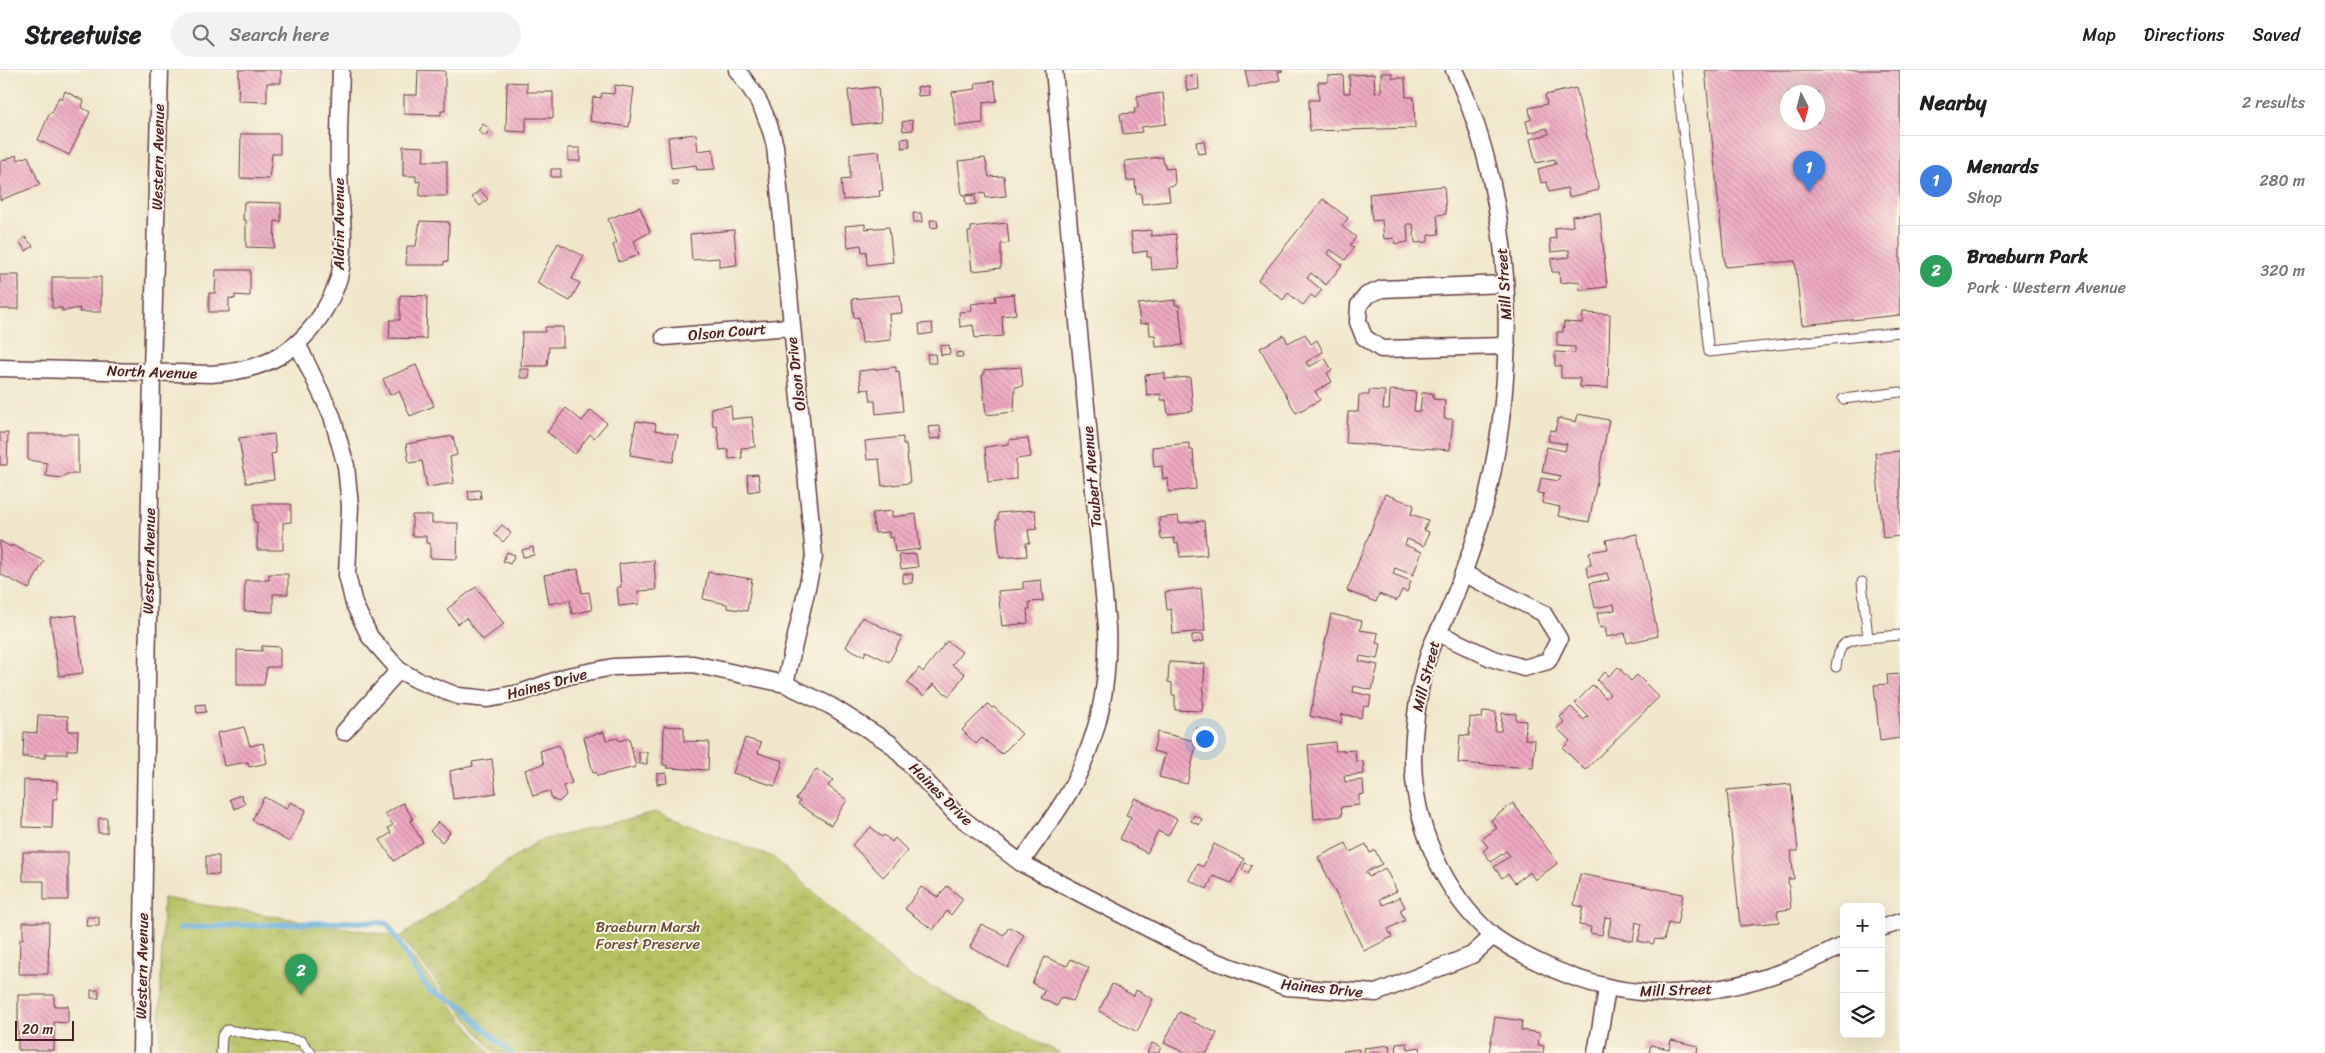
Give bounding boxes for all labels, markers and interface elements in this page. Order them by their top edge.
search box [171,12,521,57]
text: Streetwise [25,14,141,56]
text: Search here [229,18,329,51]
text: Map [2083,19,2116,51]
text: Directions [2144,19,2225,51]
text: Saved [2253,19,2300,51]
icon: search [189,21,217,49]
text: Nearby [1920,84,1986,122]
north arrow [1780,85,1825,130]
text: 2 results [2242,88,2305,117]
street label: Western Avenue [144,103,172,210]
text: Menards [1967,150,2039,183]
pin: 1 [1793,151,1825,192]
text: 1 [1933,166,1939,195]
text: 280 m [2260,166,2305,195]
street label: Aldrin Avenue [326,177,352,271]
text: Shop [1967,183,2002,212]
text: Braeburn Park [1967,240,2088,273]
street label: Mill Street [1488,247,1519,321]
text: 2 [1931,256,1941,285]
text: 320 m [2260,256,2305,285]
text: Park · Western Avenue [1967,273,2126,302]
street label: Olson Court [687,316,768,348]
street label: Olson Drive [779,336,813,412]
street label: North Avenue [106,357,198,387]
street label: Taubert Avenue [1075,425,1109,529]
street label: Western Avenue [135,507,163,614]
street label: Mill Street [1405,637,1447,714]
street label: Haines Drive [504,661,590,707]
your location [1192,726,1218,752]
street label: Haines Drive [903,756,980,833]
map controls [1840,903,1885,1038]
button: + [1840,903,1885,948]
street label: Western Avenue [128,912,156,1019]
park label: Braeburn Marsh Forest Preserve [596,914,701,957]
button: − [1840,948,1885,993]
pin: 2 [285,954,317,995]
street label: Haines Drive [1280,971,1365,1005]
street label: Mill Street [1639,976,1713,1004]
button: layers [1840,993,1885,1038]
text: 20 m [22,1017,53,1042]
scale bar [15,1018,74,1041]

